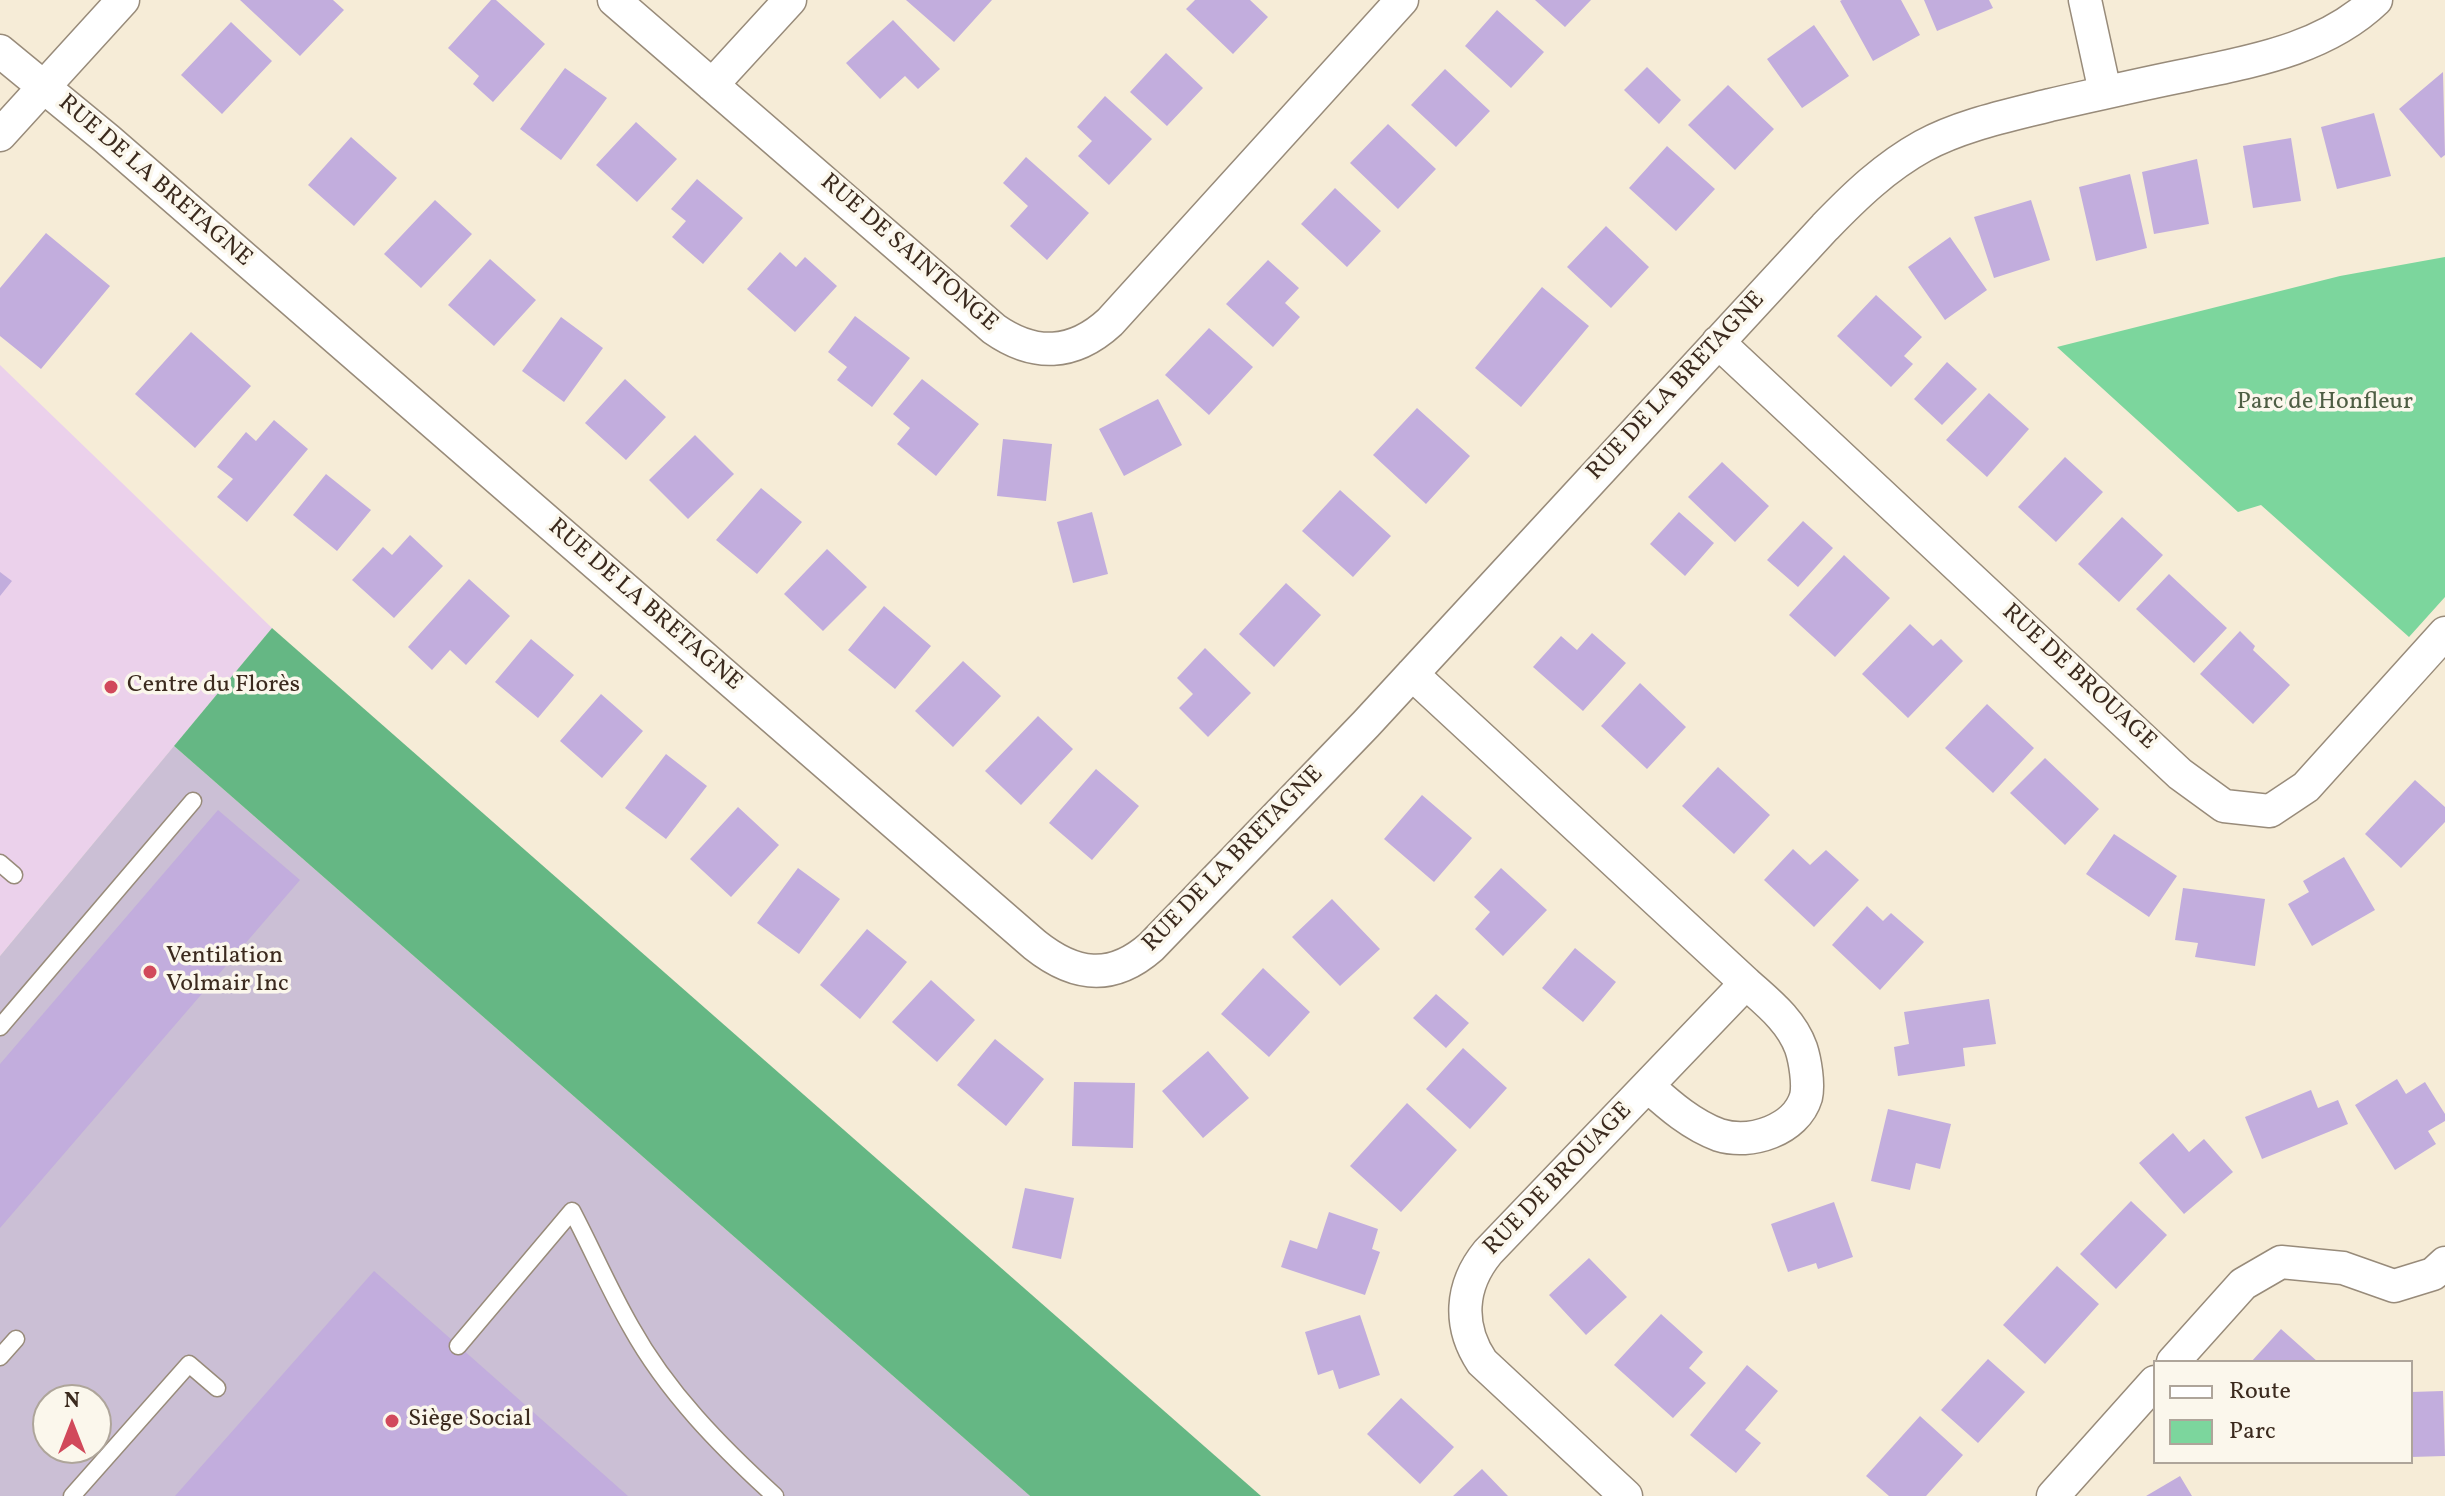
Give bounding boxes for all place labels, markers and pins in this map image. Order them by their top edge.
place label: Centre du Florès [127,673,300,701]
marker: Centre du Florès [102,678,120,696]
place label: Ventilation Volmair Inc [166,944,289,1000]
marker: Ventilation Volmair Inc [141,963,159,981]
place label: Siège Social [408,1407,531,1435]
marker: Siège Social [383,1412,401,1430]

